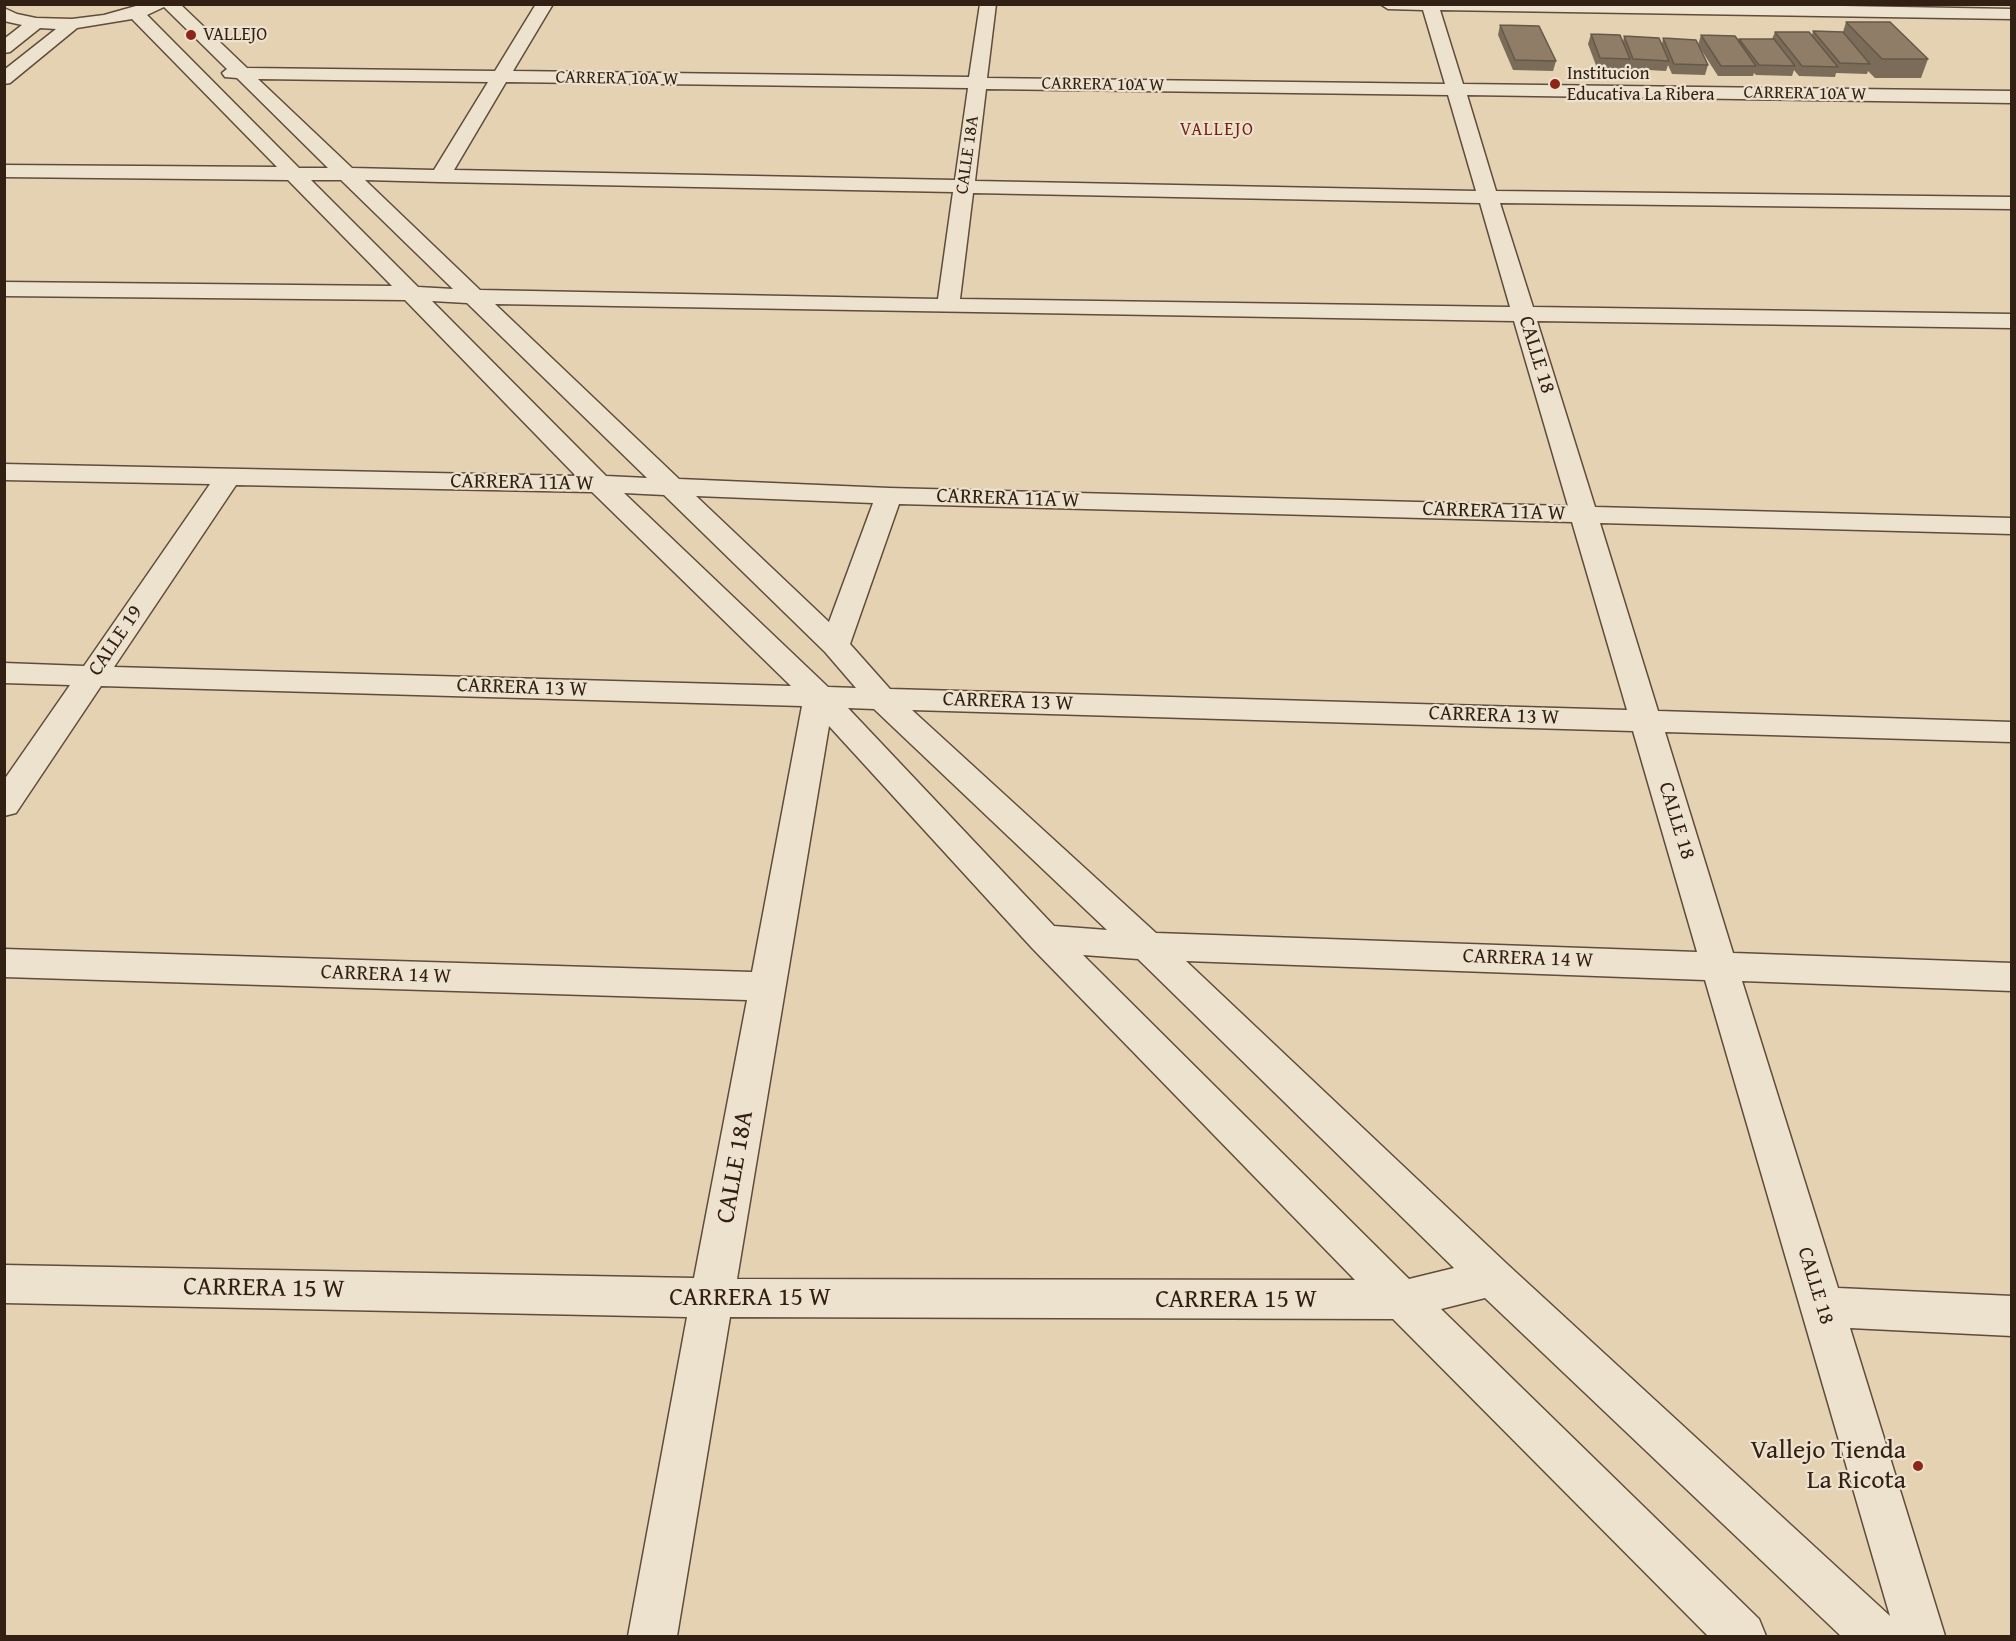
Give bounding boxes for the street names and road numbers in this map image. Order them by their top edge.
street label: CARRERA 10A W [555,67,679,91]
street label: CARRERA 10A W [1041,73,1165,97]
street label: CARRERA 10A W [1743,82,1867,106]
street label: CALLE 18A [952,114,984,196]
street label: CALLE 18 [1512,313,1560,397]
street label: CARRERA 11A W [450,469,594,497]
street label: CARRERA 11A W [936,484,1080,514]
street label: CARRERA 11A W [1422,497,1566,527]
street label: CALLE 19 [83,601,149,681]
street label: CARRERA 13 W [456,673,588,703]
street label: CARRERA 13 W [942,687,1074,717]
street label: CARRERA 13 W [1428,701,1560,731]
street label: CALLE 18 [1652,779,1700,863]
street label: CARRERA 14 W [1462,944,1594,974]
street label: CARRERA 14 W [320,960,452,990]
street label: CALLE 18A [711,1108,761,1226]
street label: CALLE 18 [1791,1244,1839,1328]
street label: CARRERA 15 W [183,1272,345,1306]
street label: CARRERA 15 W [669,1282,831,1314]
street label: CARRERA 15 W [1155,1284,1317,1316]

